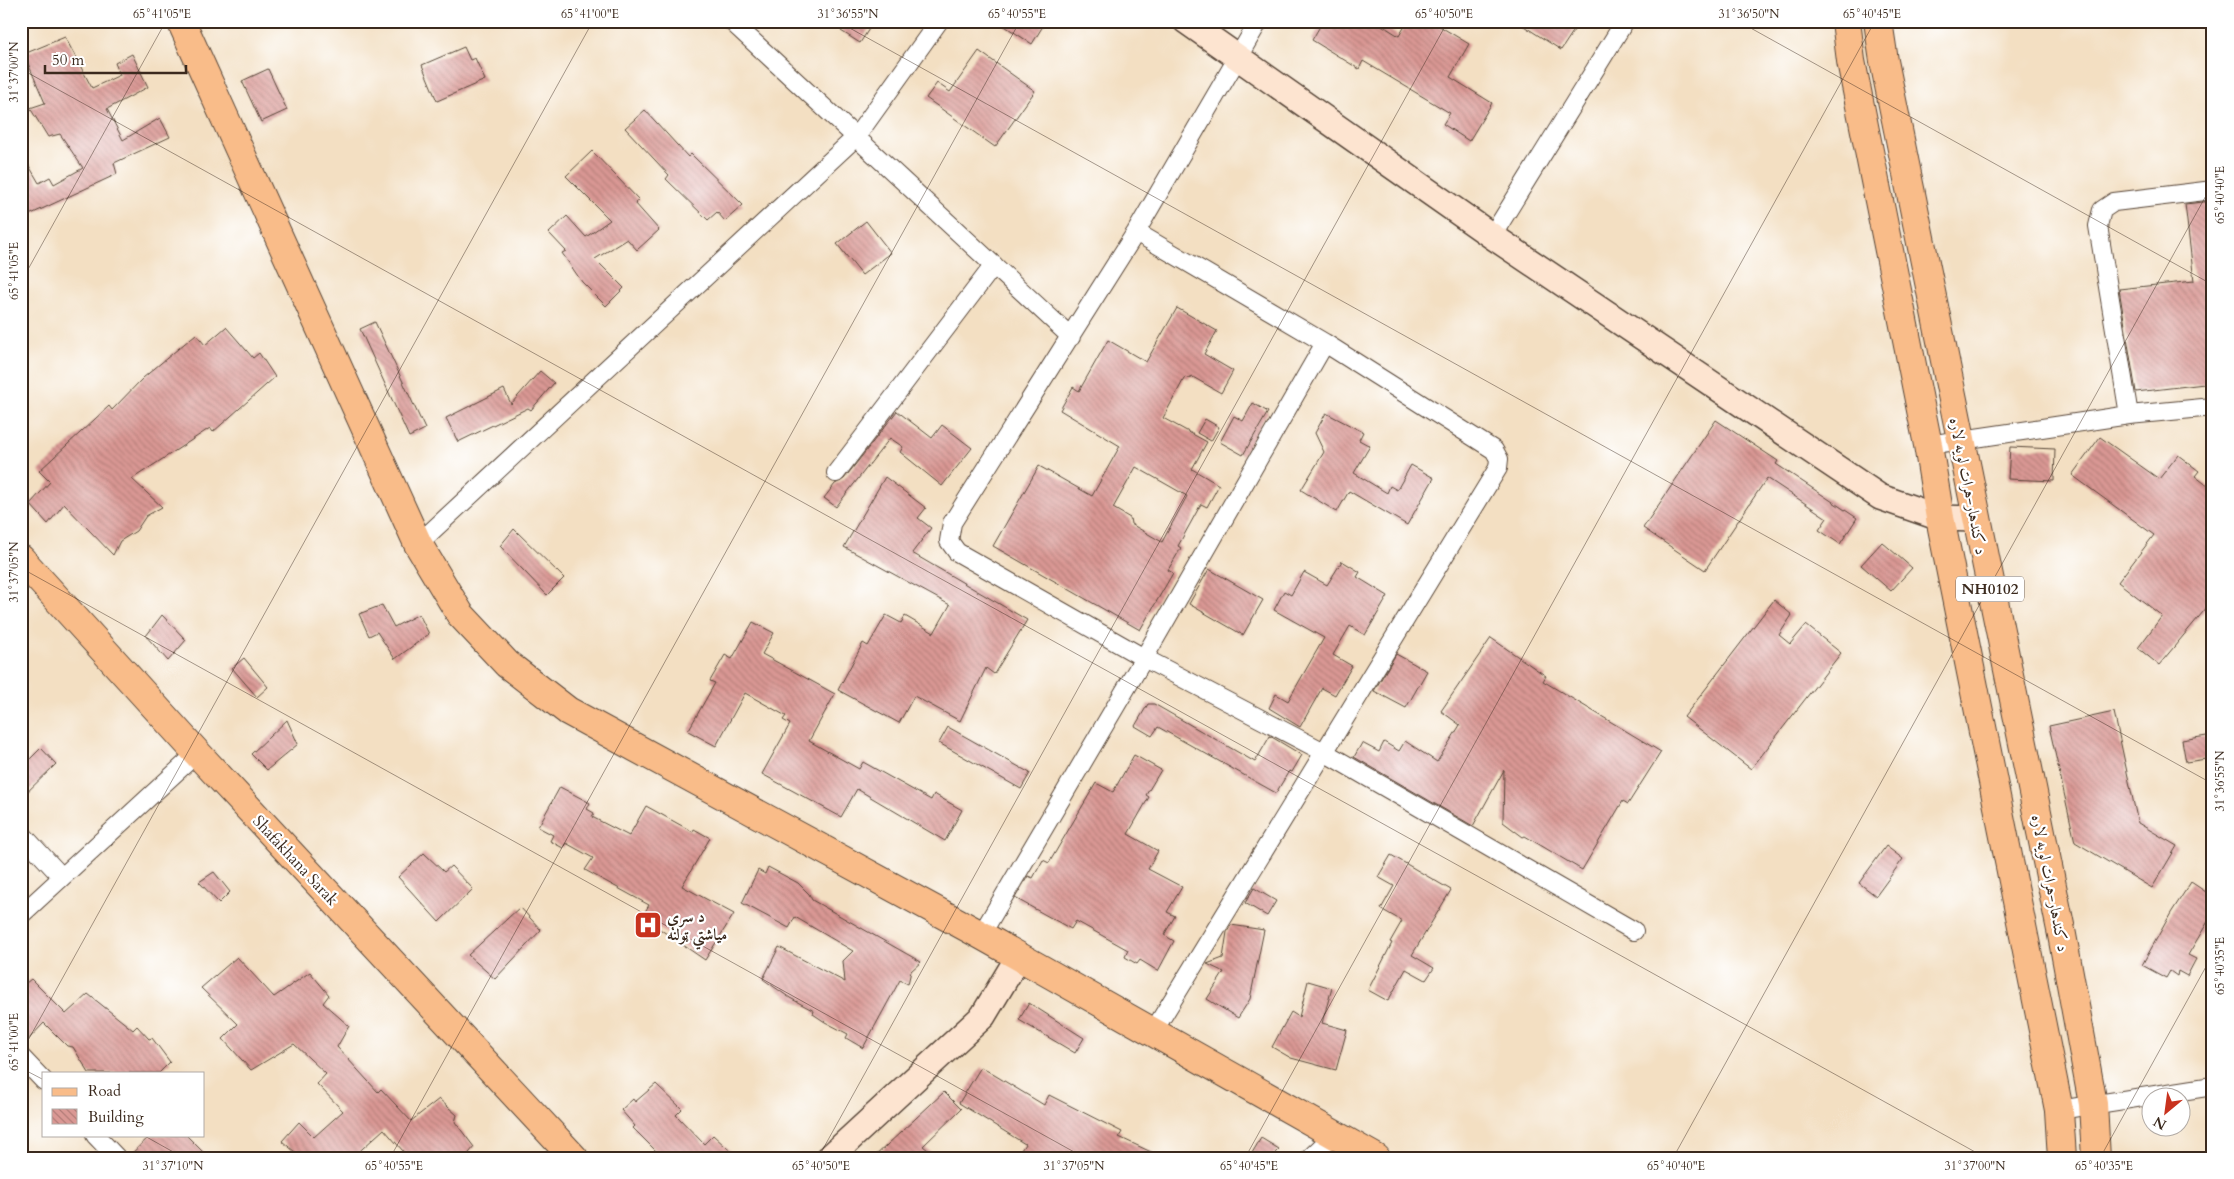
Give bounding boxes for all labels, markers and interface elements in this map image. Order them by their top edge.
text: 65°41'05"E [133,6,191,22]
text: 65°41'00"E [561,6,619,22]
text: 31°36'55"N [818,6,879,22]
text: 65°40'55"E [988,6,1046,22]
text: 65°40'50"E [1415,6,1473,22]
text: 31°36'50"N [1719,6,1780,22]
text: 65°40'45"E [1843,6,1901,22]
text: 31°37'00"N [6,41,22,102]
scale bar [45,42,186,74]
text: 50 m [52,50,84,70]
text: 65°40'40"E [2212,166,2228,224]
text: 65°41'05"E [6,242,22,300]
street label: د کندهار-هرات لويه لاره [1944,416,1992,557]
text: 31°37'05"N [6,541,22,602]
road number: NH0102 [1956,576,2024,602]
text: 31°36'55"N [2212,750,2228,811]
street label: Shafakhana Sarak [248,811,343,911]
street label: د کندهار-هرات لويه لاره [2026,813,2074,954]
place label: د سرې مياشتي ټولنه [667,906,727,950]
hospital icon: د سرې مياشتي ټولنه [633,910,663,940]
text: 65°40'35"E [2212,937,2228,995]
text: 65°41'00"E [6,1013,22,1071]
legend [42,1072,205,1136]
text: Road [88,1081,121,1101]
north arrow [2142,1086,2192,1136]
text: Building [88,1107,144,1127]
text: N [2150,1112,2170,1134]
text: 31°37'10"N [143,1158,204,1174]
text: 65°40'55"E [365,1158,423,1174]
text: 65°40'50"E [792,1158,850,1174]
text: 31°37'05"N [1044,1158,1105,1174]
text: 65°40'45"E [1220,1158,1278,1174]
text: 65°40'40"E [1647,1158,1705,1174]
text: 31°37'00"N [1945,1158,2006,1174]
text: 65°40'35"E [2075,1158,2133,1174]

